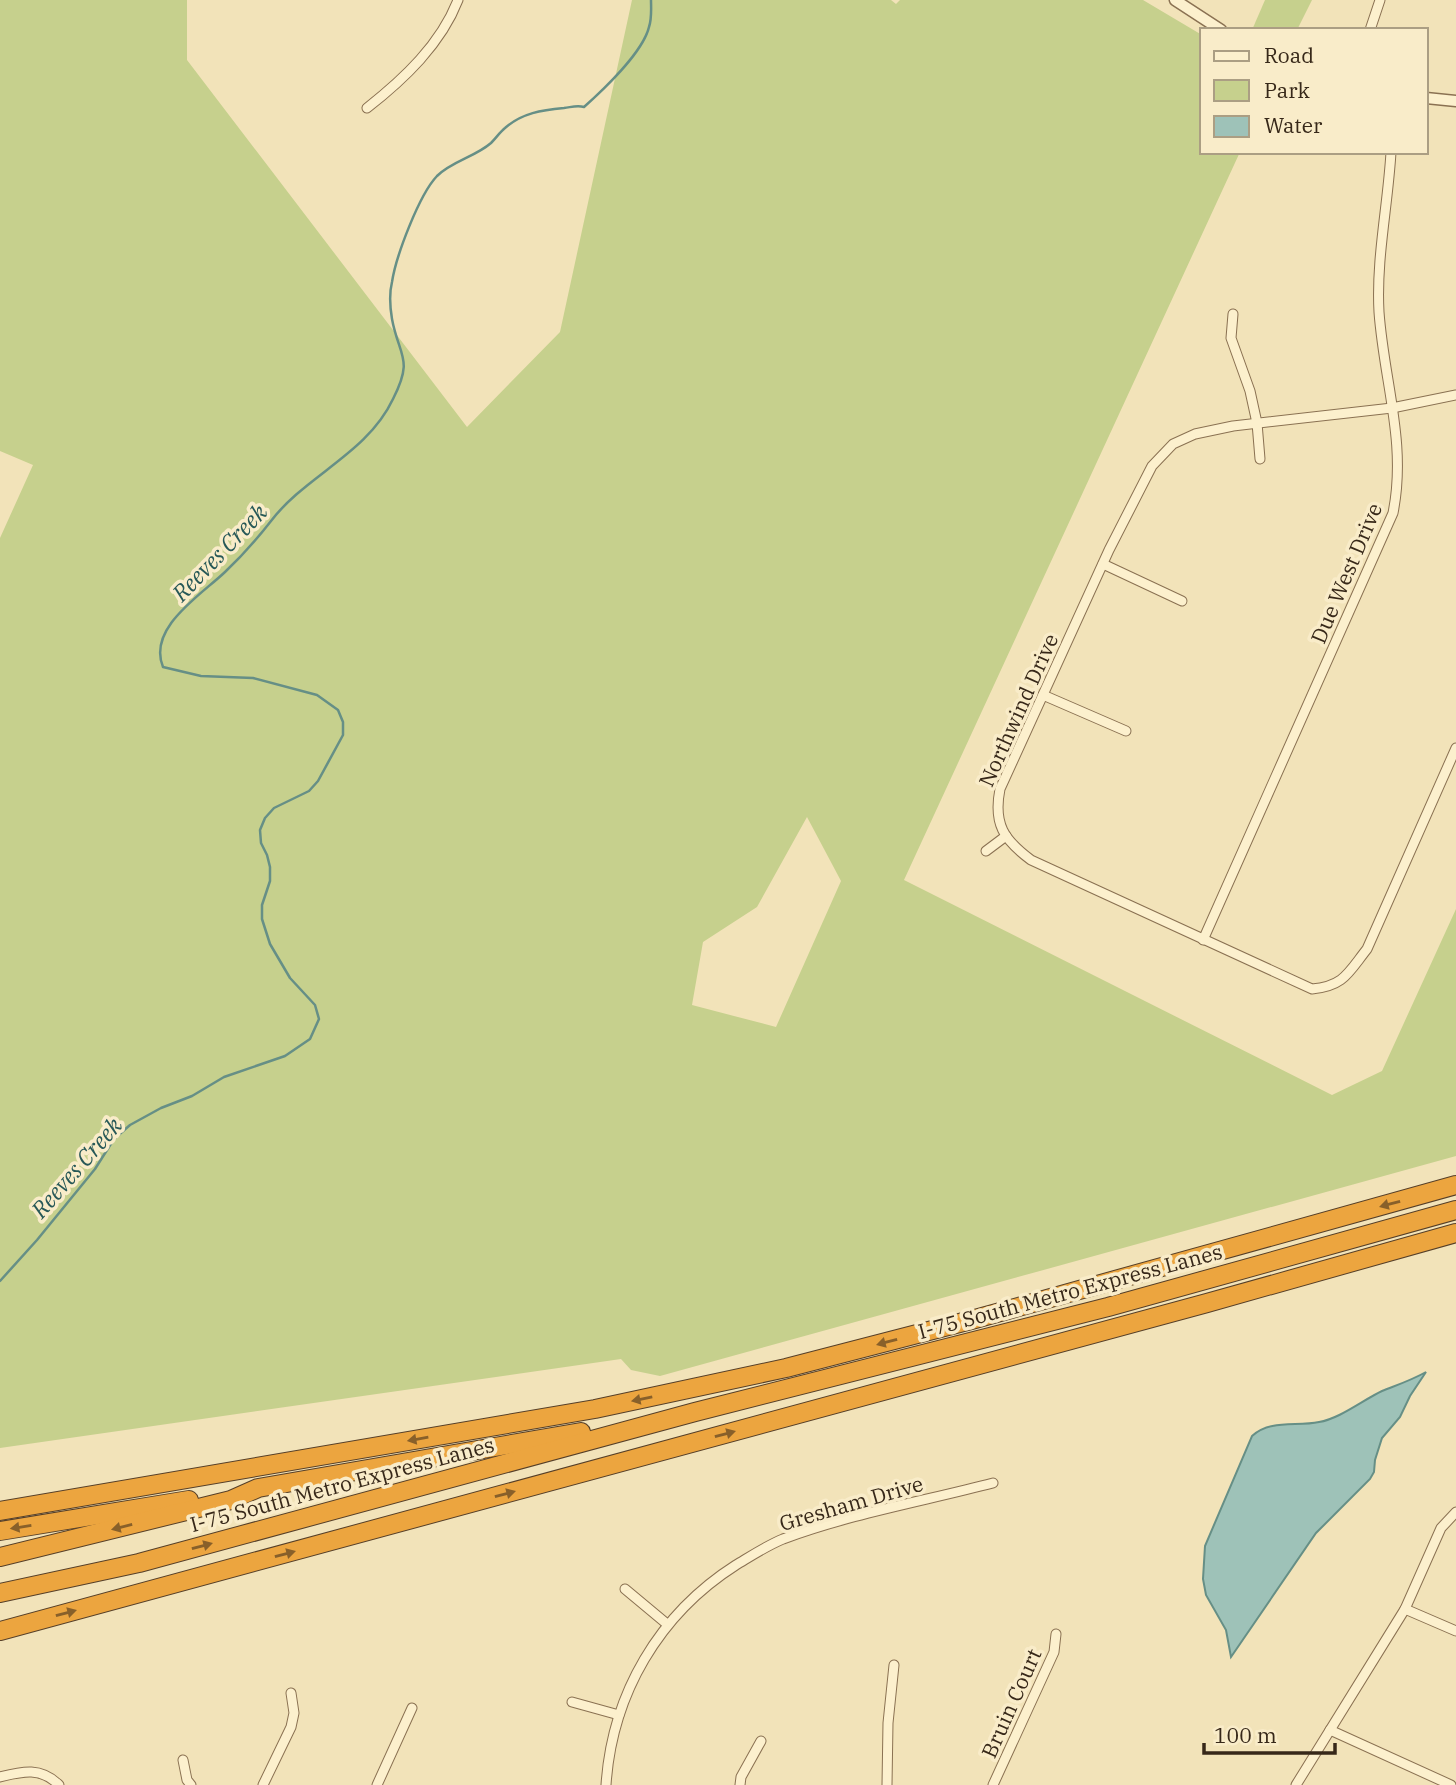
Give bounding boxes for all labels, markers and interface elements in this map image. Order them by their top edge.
legend [1200,28,1428,154]
text: Road [1264,41,1314,69]
text: Park [1264,76,1311,104]
text: Water [1264,111,1323,139]
water label: Reeves Creek [164,496,274,608]
street label: Due West Drive [1304,498,1388,648]
street label: Northwind Drive [972,629,1064,791]
water label: Reeves Creek [23,1110,129,1225]
one-way arrow [1379,1199,1400,1209]
street label: I-75 South Metro Express Lanes [915,1237,1225,1345]
one-way arrow [876,1337,898,1348]
one-way arrow [631,1393,653,1404]
one-way arrow [714,1429,735,1439]
street label: I-75 South Metro Express Lanes [187,1430,497,1538]
one-way arrow [407,1434,429,1445]
street label: Gresham Drive [776,1469,926,1537]
one-way arrow [494,1488,516,1499]
one-way arrow [10,1522,32,1533]
one-way arrow [111,1522,133,1533]
one-way arrow [192,1540,213,1550]
one-way arrow [275,1548,296,1558]
one-way arrow [55,1607,77,1618]
street label: Bruin Court [974,1644,1048,1762]
scale bar [1204,1712,1335,1756]
text: 100 m [1214,1721,1277,1749]

